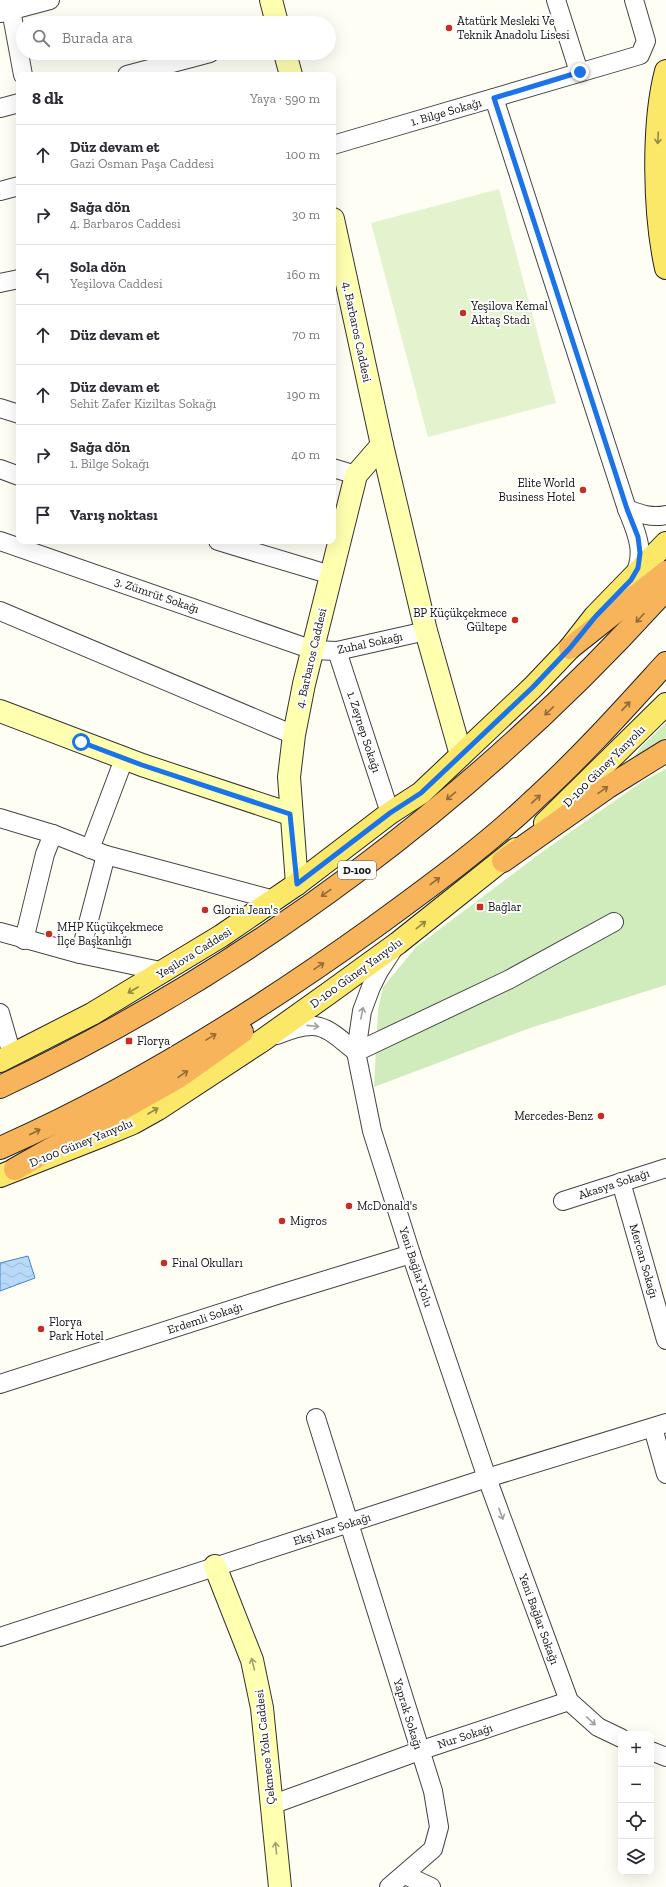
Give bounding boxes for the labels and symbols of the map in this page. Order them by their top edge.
place label: Atatürk Mesleki Ve Teknik Anadolu Lisesi [457,14,570,42]
marker: Atatürk Mesleki Ve Teknik Anadolu Lisesi [444,23,454,33]
route end [571,63,589,81]
street label: 1. Bilge Sokağı [409,95,484,129]
one-way arrow [655,131,662,144]
street label: 4. Barbaros Caddesi [340,281,375,384]
place label: Yeşilova Kemal Aktaş Stadı [470,299,548,327]
marker: Yeşilova Kemal Aktaş Stadı [458,308,468,318]
place label: Elite World Business Hotel [498,476,575,504]
marker: Elite World Business Hotel [578,485,588,495]
street label: 3. Zümrüt Sokağı [113,574,202,616]
street label: 4. Barbaros Caddesi [293,606,329,709]
place label: BP Küçükçekmece Gültepe [413,606,507,634]
one-way arrow [635,613,645,623]
marker: BP Küçükçekmece Gültepe [510,615,520,625]
street label: Zuhal Sokağı [336,629,405,657]
street label: 1. Zeynep Sokağı [344,690,384,775]
one-way arrow [621,701,631,711]
one-way arrow [544,706,554,716]
street label: D-100 Güney Yanyolu [560,722,648,810]
route start [72,733,90,751]
one-way arrow [598,786,609,794]
one-way arrow [446,792,456,801]
one-way arrow [530,795,540,804]
road number: D-100 [338,861,376,879]
one-way arrow [430,877,441,886]
one-way arrow [321,888,332,897]
place label: Bağlar [488,900,522,914]
marker: Bağlar [475,902,485,912]
place label: Gloria Jean's [213,903,278,917]
marker: Gloria Jean's [200,905,210,915]
place label: MHP Küçükçekmece İlçe Başkanlığı [57,920,164,948]
one-way arrow [416,921,427,929]
street label: Yeşilova Caddesi [153,924,234,982]
marker: MHP Küçükçekmece İlçe Başkanlığı [44,929,54,939]
street label: D-100 Güney Yanyolu [307,935,405,1011]
one-way arrow [313,962,324,970]
one-way arrow [127,987,139,995]
one-way arrow [359,1007,367,1020]
one-way arrow [306,1023,319,1030]
one-way arrow [205,1032,217,1040]
place label: Florya [137,1034,170,1048]
marker: Florya [124,1036,134,1046]
one-way arrow [177,1070,188,1078]
one-way arrow [147,1106,159,1114]
place label: Mercedes-Benz [514,1109,593,1123]
marker: Mercedes-Benz [596,1111,606,1121]
street label: D-100 Güney Yanyolu [27,1116,135,1170]
one-way arrow [29,1128,41,1135]
street label: Akasya Sokağı [577,1166,652,1202]
place label: McDonald's [357,1199,417,1213]
marker: McDonald's [344,1201,354,1211]
place label: Migros [290,1214,327,1228]
marker: Migros [277,1216,287,1226]
street label: Mercan Sokağı [627,1222,661,1300]
street label: Yeni Bağlar Yolu [396,1224,436,1309]
place label: Final Okulları [172,1256,243,1270]
marker: Final Okulları [159,1258,169,1268]
street label: Erdemli Sokağı [166,1299,245,1337]
place label: Florya Park Hotel [49,1315,104,1343]
marker: Florya Park Hotel [36,1324,46,1334]
one-way arrow [497,1508,505,1520]
street label: Ekşi Nar Sokağı [291,1510,373,1548]
street label: Yeni Bağlar Sokağı [516,1571,562,1667]
one-way arrow [249,1658,256,1671]
street label: Yaprak Sokağı [390,1676,426,1752]
street label: Çekmece Yolu Caddesi [252,1688,278,1805]
one-way arrow [585,1716,596,1725]
street label: Nur Sokağı [436,1720,495,1752]
one-way arrow [272,1842,279,1855]

